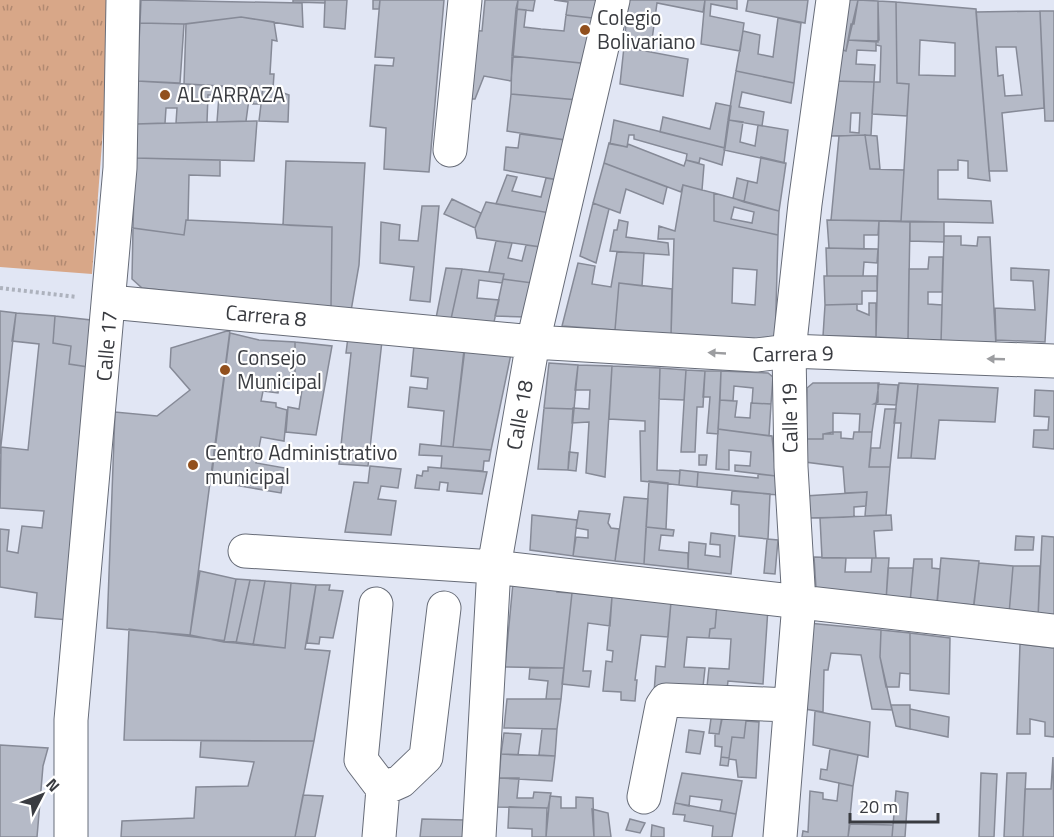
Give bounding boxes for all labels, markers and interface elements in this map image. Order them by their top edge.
place label: Colegio Bolivariano [597,1,696,57]
marker: Colegio Bolivariano [578,23,592,37]
place label: ALCARRAZA [177,78,286,110]
marker: ALCARRAZA [158,88,172,102]
street label: Carrera 8 [224,296,308,334]
street label: Calle 17 [87,309,125,382]
street label: Carrera 9 [752,336,834,370]
place label: Consejo Municipal [237,341,322,397]
one-way arrow [707,348,726,357]
one-way arrow [986,354,1005,363]
marker: Consejo Municipal [218,363,232,377]
street label: Calle 18 [497,377,541,452]
street label: Calle 19 [772,383,806,453]
place label: Centro Administrativo municipal [205,436,398,492]
marker: Centro Administrativo municipal [186,458,200,472]
north arrow [12,765,72,825]
text: N [41,773,66,797]
scale bar [850,786,938,824]
text: 20 m [859,793,898,820]

